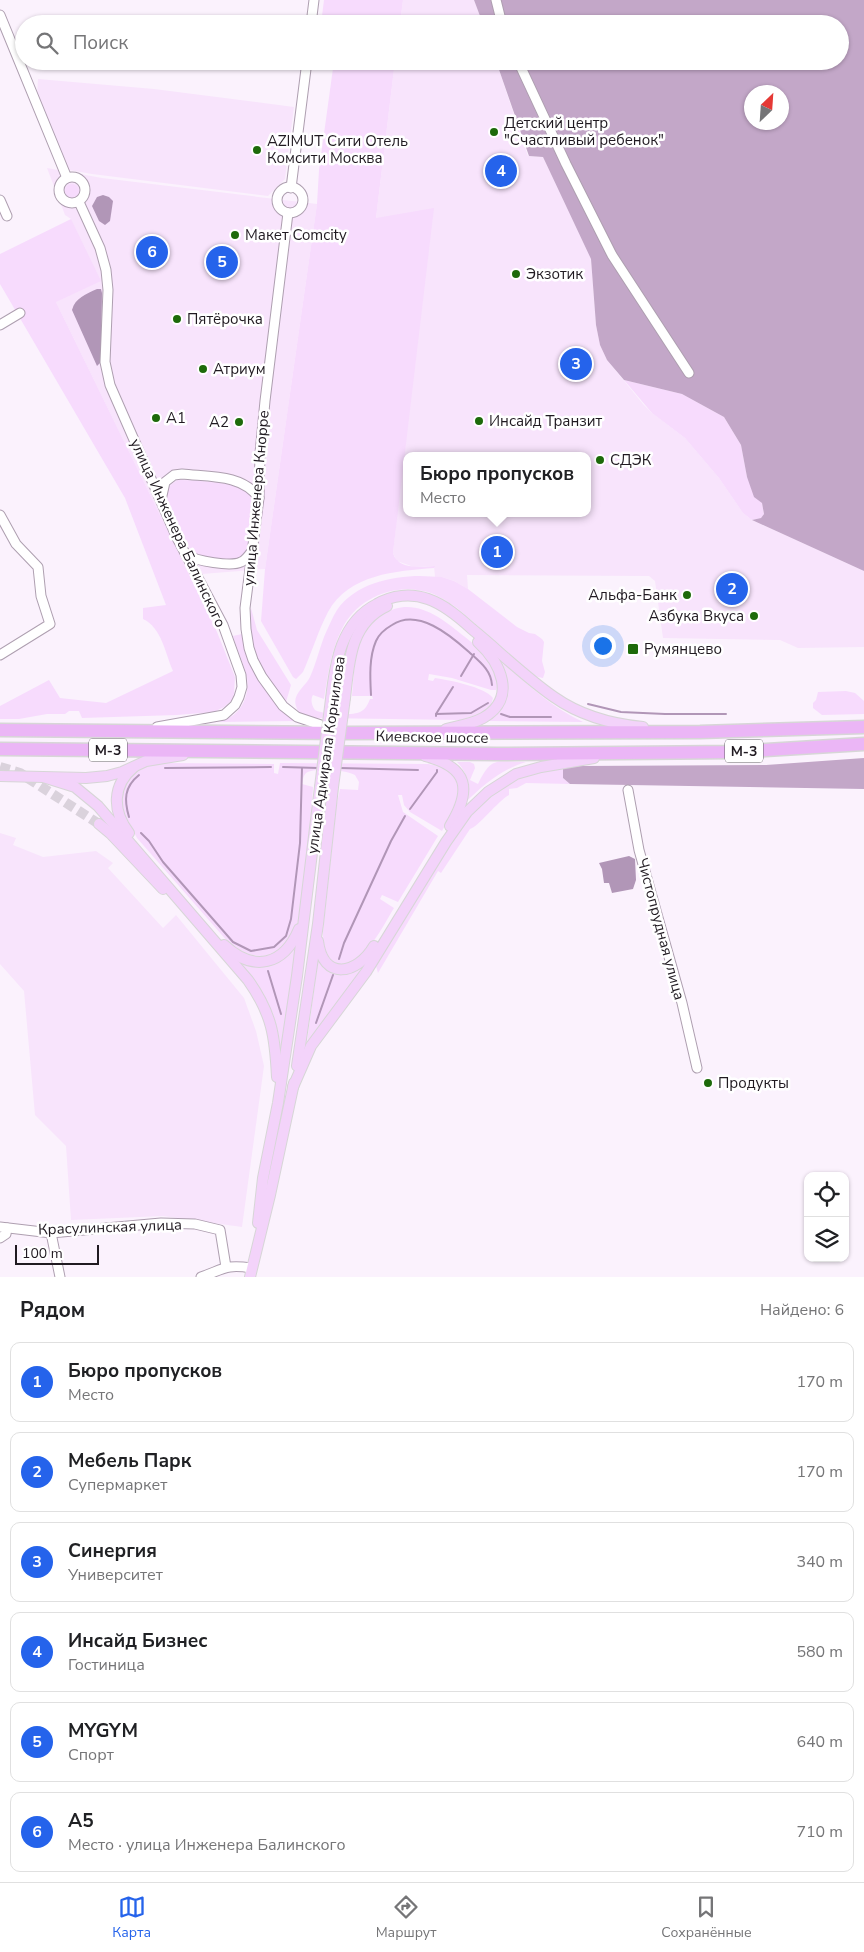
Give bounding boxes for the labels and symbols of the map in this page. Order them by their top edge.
north arrow [744,85,789,130]
place label: Детский центр "Счастливый ребенок" [504,113,664,150]
marker: Детский центр "Счастливый ребенок" [488,126,500,138]
place label: AZIMUT Сити Отель Комсити Москва [267,131,408,168]
marker: AZIMUT Сити Отель Комсити Москва [251,144,263,156]
pin: 4 [485,152,517,190]
place label: Макет Comcity [245,225,347,245]
marker: Макет Comcity [229,229,241,241]
pin: 6 [136,233,168,271]
pin: 5 [206,243,238,281]
place label: Экзотик [526,264,583,284]
marker: Экзотик [510,268,522,280]
place label: Пятёрочка [187,309,263,329]
marker: Пятёрочка [171,313,183,325]
pin: 3 [560,345,592,383]
place label: Атриум [213,359,266,379]
marker: Атриум [197,363,209,375]
place label: А1 [166,408,186,428]
street label: улица Инженера Кнорре [238,409,274,587]
place label: Инсайд Транзит [489,411,602,431]
marker: А1 [150,412,162,424]
place label: А2 [209,412,229,432]
marker: Инсайд Транзит [473,415,485,427]
marker: А2 [233,416,245,428]
street label: улица Инженера Балинского [125,435,231,631]
place label: СДЭК [610,450,652,470]
marker: СДЭК [594,454,606,466]
pin: 1 [481,533,513,571]
pin: 2 [716,570,748,608]
place label: Альфа-Банк [588,585,677,605]
marker: Альфа-Банк [681,589,693,601]
place label: Азбука Вкуса [649,606,744,626]
marker: Азбука Вкуса [748,610,760,622]
your location [590,633,616,659]
place label: Румянцево [644,639,722,659]
marker: Румянцево [626,642,640,656]
street label: улица Адмирала Корнилова [302,655,350,855]
street label: Киевское шоссе [375,726,489,748]
road number: М-3 [89,738,127,762]
road number: М-3 [725,739,763,762]
street label: Чистопрудная улица [632,856,690,1002]
place label: Продукты [718,1073,789,1093]
marker: Продукты [702,1077,714,1089]
street label: Красулинская улица [38,1214,182,1240]
scale bar [15,1242,99,1265]

